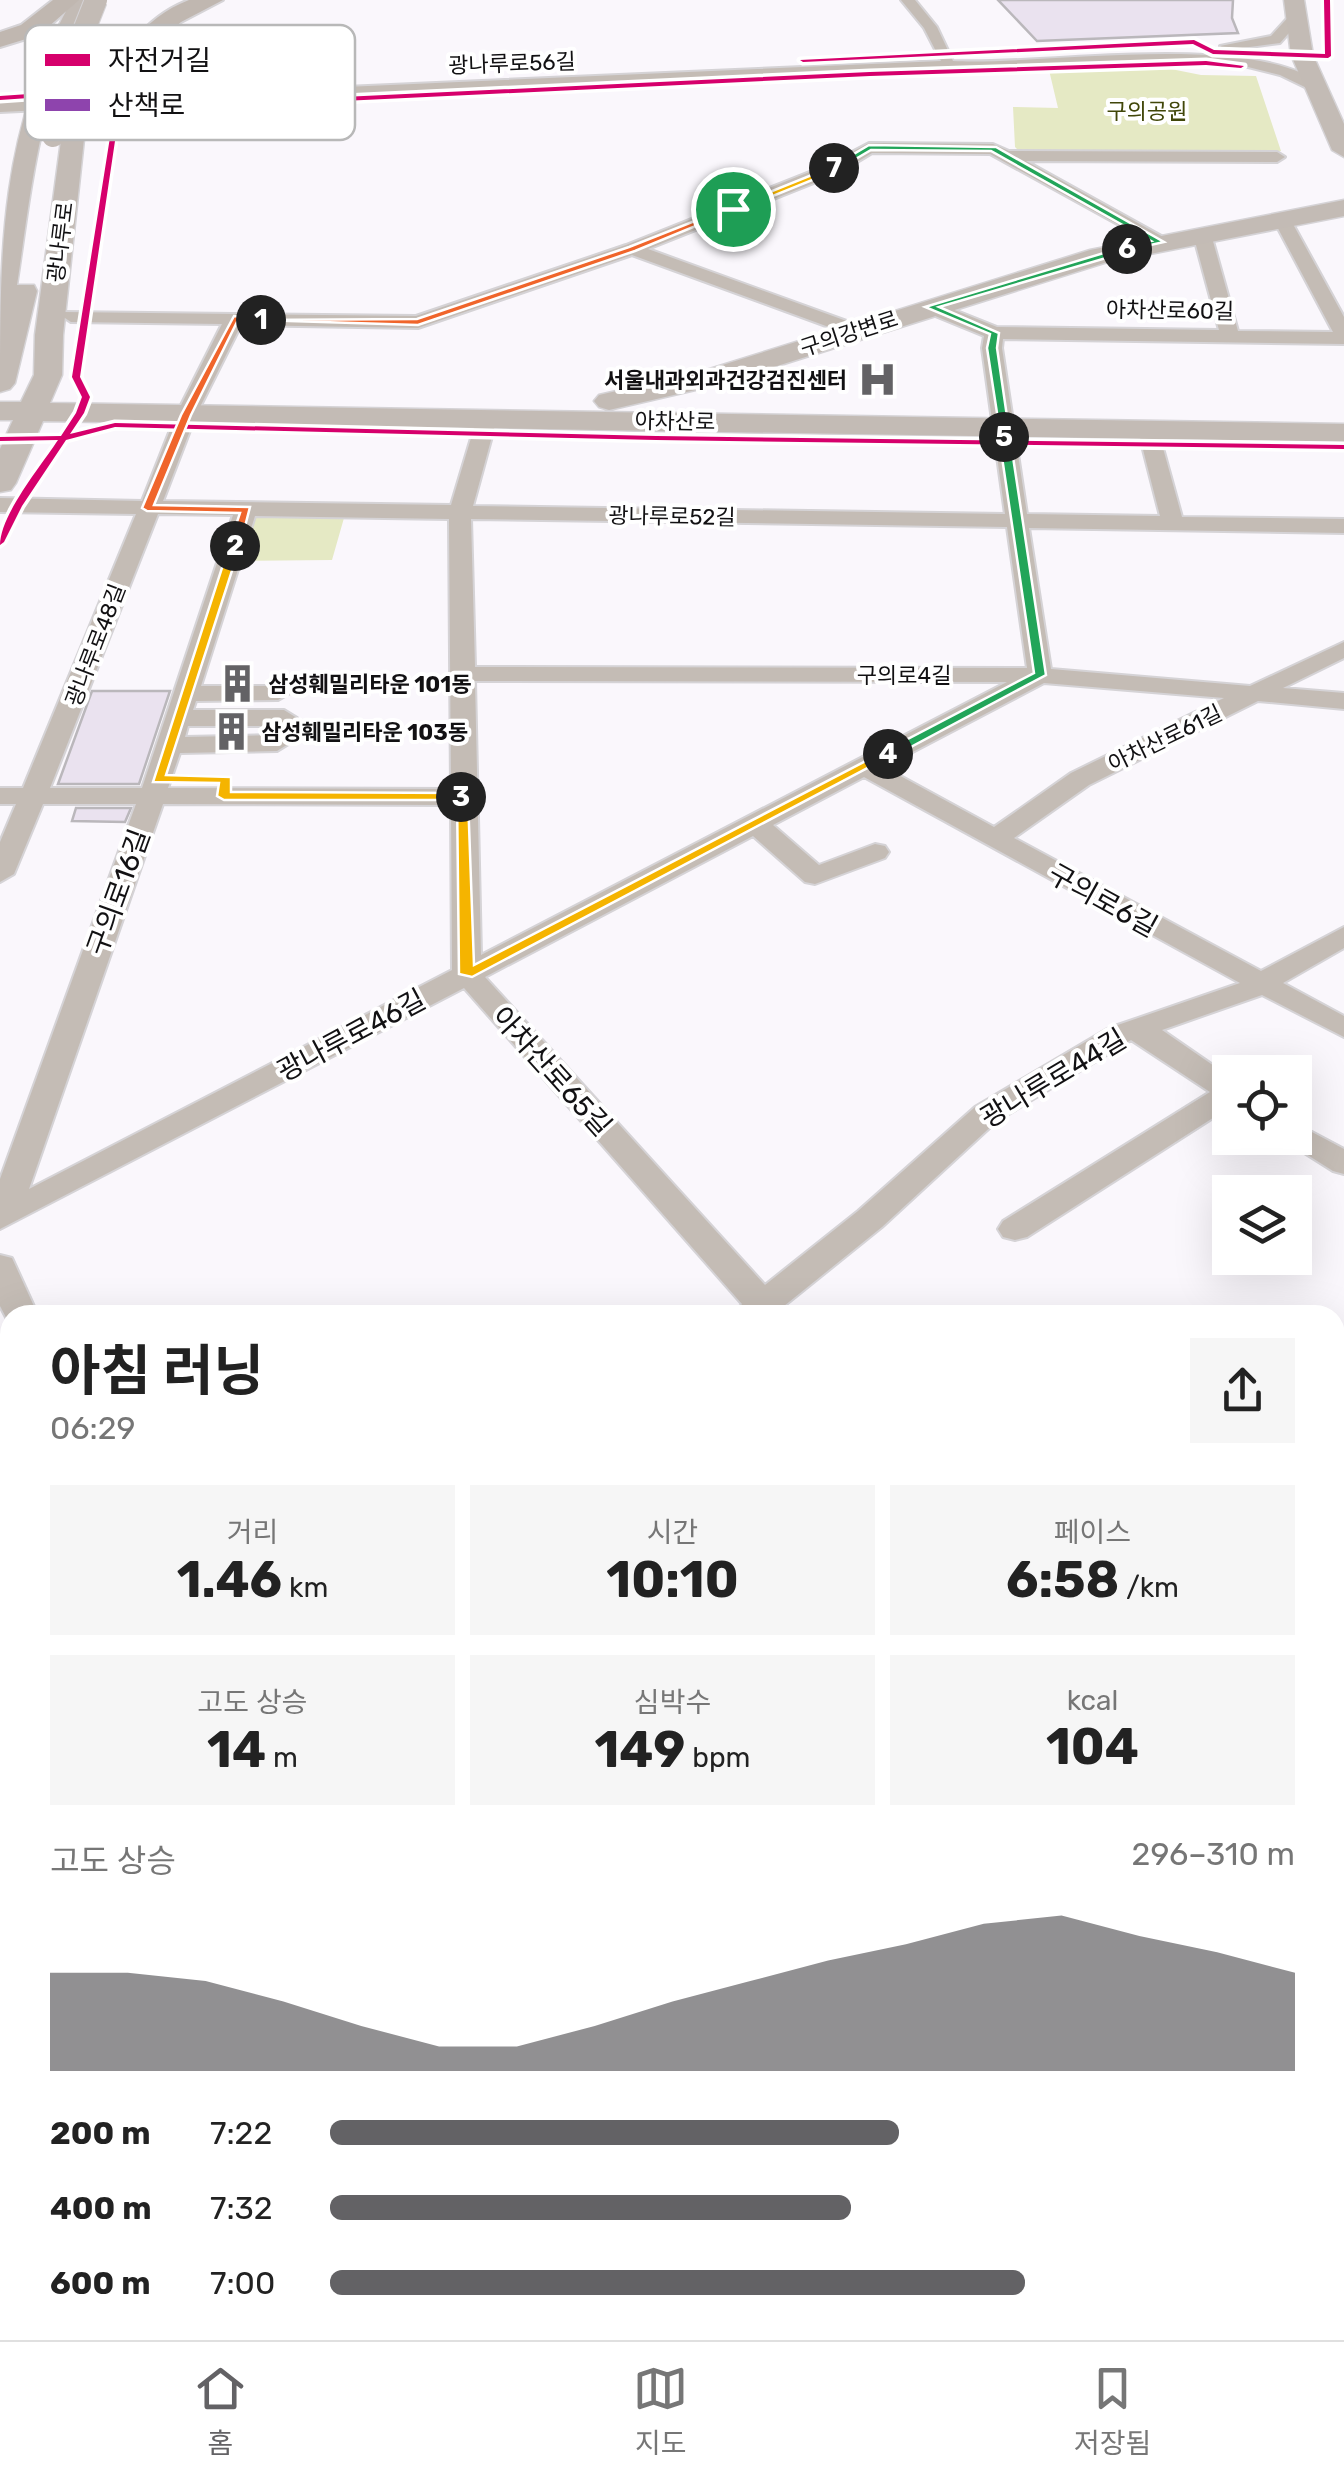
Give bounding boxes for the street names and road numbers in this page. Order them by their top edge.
street label: 광나루로56길 [448,48,576,79]
street label: 광나루로 [42,200,79,284]
street label: 아차산로60길 [1106,296,1234,325]
street label: 구의강변로 [797,305,901,362]
street label: 아차산로 [634,407,716,436]
street label: 광나루로52길 [608,502,736,531]
street label: 광나루로48길 [60,580,131,710]
street label: 구의로4길 [857,662,951,689]
street label: 아차산로61길 [1104,699,1227,778]
street label: 구의로16길 [80,825,157,960]
street label: 구의로6길 [1042,857,1163,944]
street label: 광나루로46길 [271,983,431,1088]
street label: 아차산로65길 [485,1000,618,1143]
street label: 광나루로44길 [975,1022,1132,1135]

